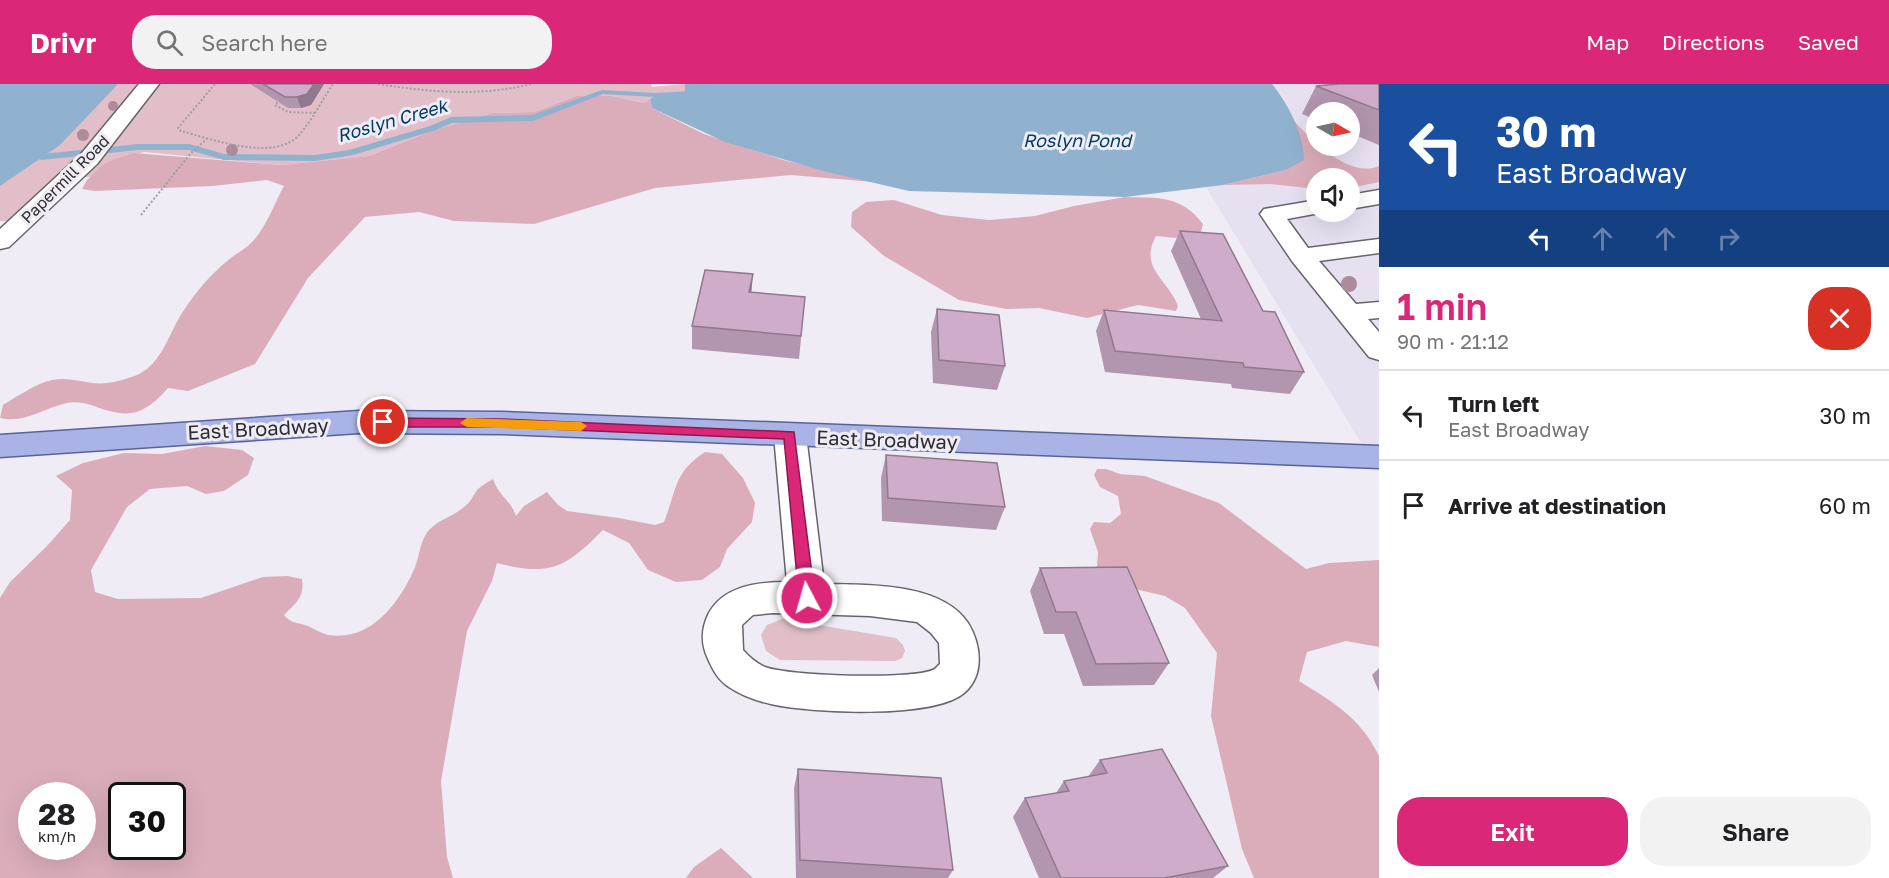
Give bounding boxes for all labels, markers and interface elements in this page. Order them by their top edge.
search box [132,15,552,69]
text: Drivr [30,26,96,59]
icon: search [153,26,186,59]
text: Search here [201,29,327,56]
text: Map [1586,29,1629,55]
text: Directions [1662,29,1765,55]
text: Saved [1798,29,1859,55]
water label: Roslyn Creek [334,93,451,146]
north arrow [1306,102,1360,156]
map controls [1306,102,1360,222]
text: 30 m [1496,106,1596,156]
icon: left [1397,108,1475,186]
water label: Roslyn Pond [1023,129,1133,151]
street label: Papermill Road [17,131,113,227]
text: East Broadway [1496,157,1687,189]
button: sound [1306,168,1360,222]
icon: left [1523,222,1556,255]
icon: ahead [1586,222,1619,255]
icon: ahead [1649,222,1682,255]
icon: right [1712,222,1745,255]
text: 1 min [1397,285,1487,328]
button: close [1808,287,1871,350]
text: 90 m · 21:12 [1397,329,1509,353]
text: Turn left [1448,390,1539,417]
pin [357,396,408,447]
icon: left [1397,399,1430,432]
text: 30 m [1820,402,1871,429]
icon: arrive [366,405,399,438]
street label: East Broadway [187,412,329,444]
text: East Broadway [1448,417,1589,441]
street label: East Broadway [816,425,958,453]
icon: arrive [1397,489,1430,522]
text: Arrive at destination [1448,492,1666,519]
text: 60 m [1819,492,1871,519]
position arrow [775,566,839,630]
speed limit sign: 30 [108,782,186,860]
text: 28 [38,796,76,832]
button: Exit [1397,797,1628,866]
button: Share [1640,797,1871,866]
text: km/h [38,827,76,845]

